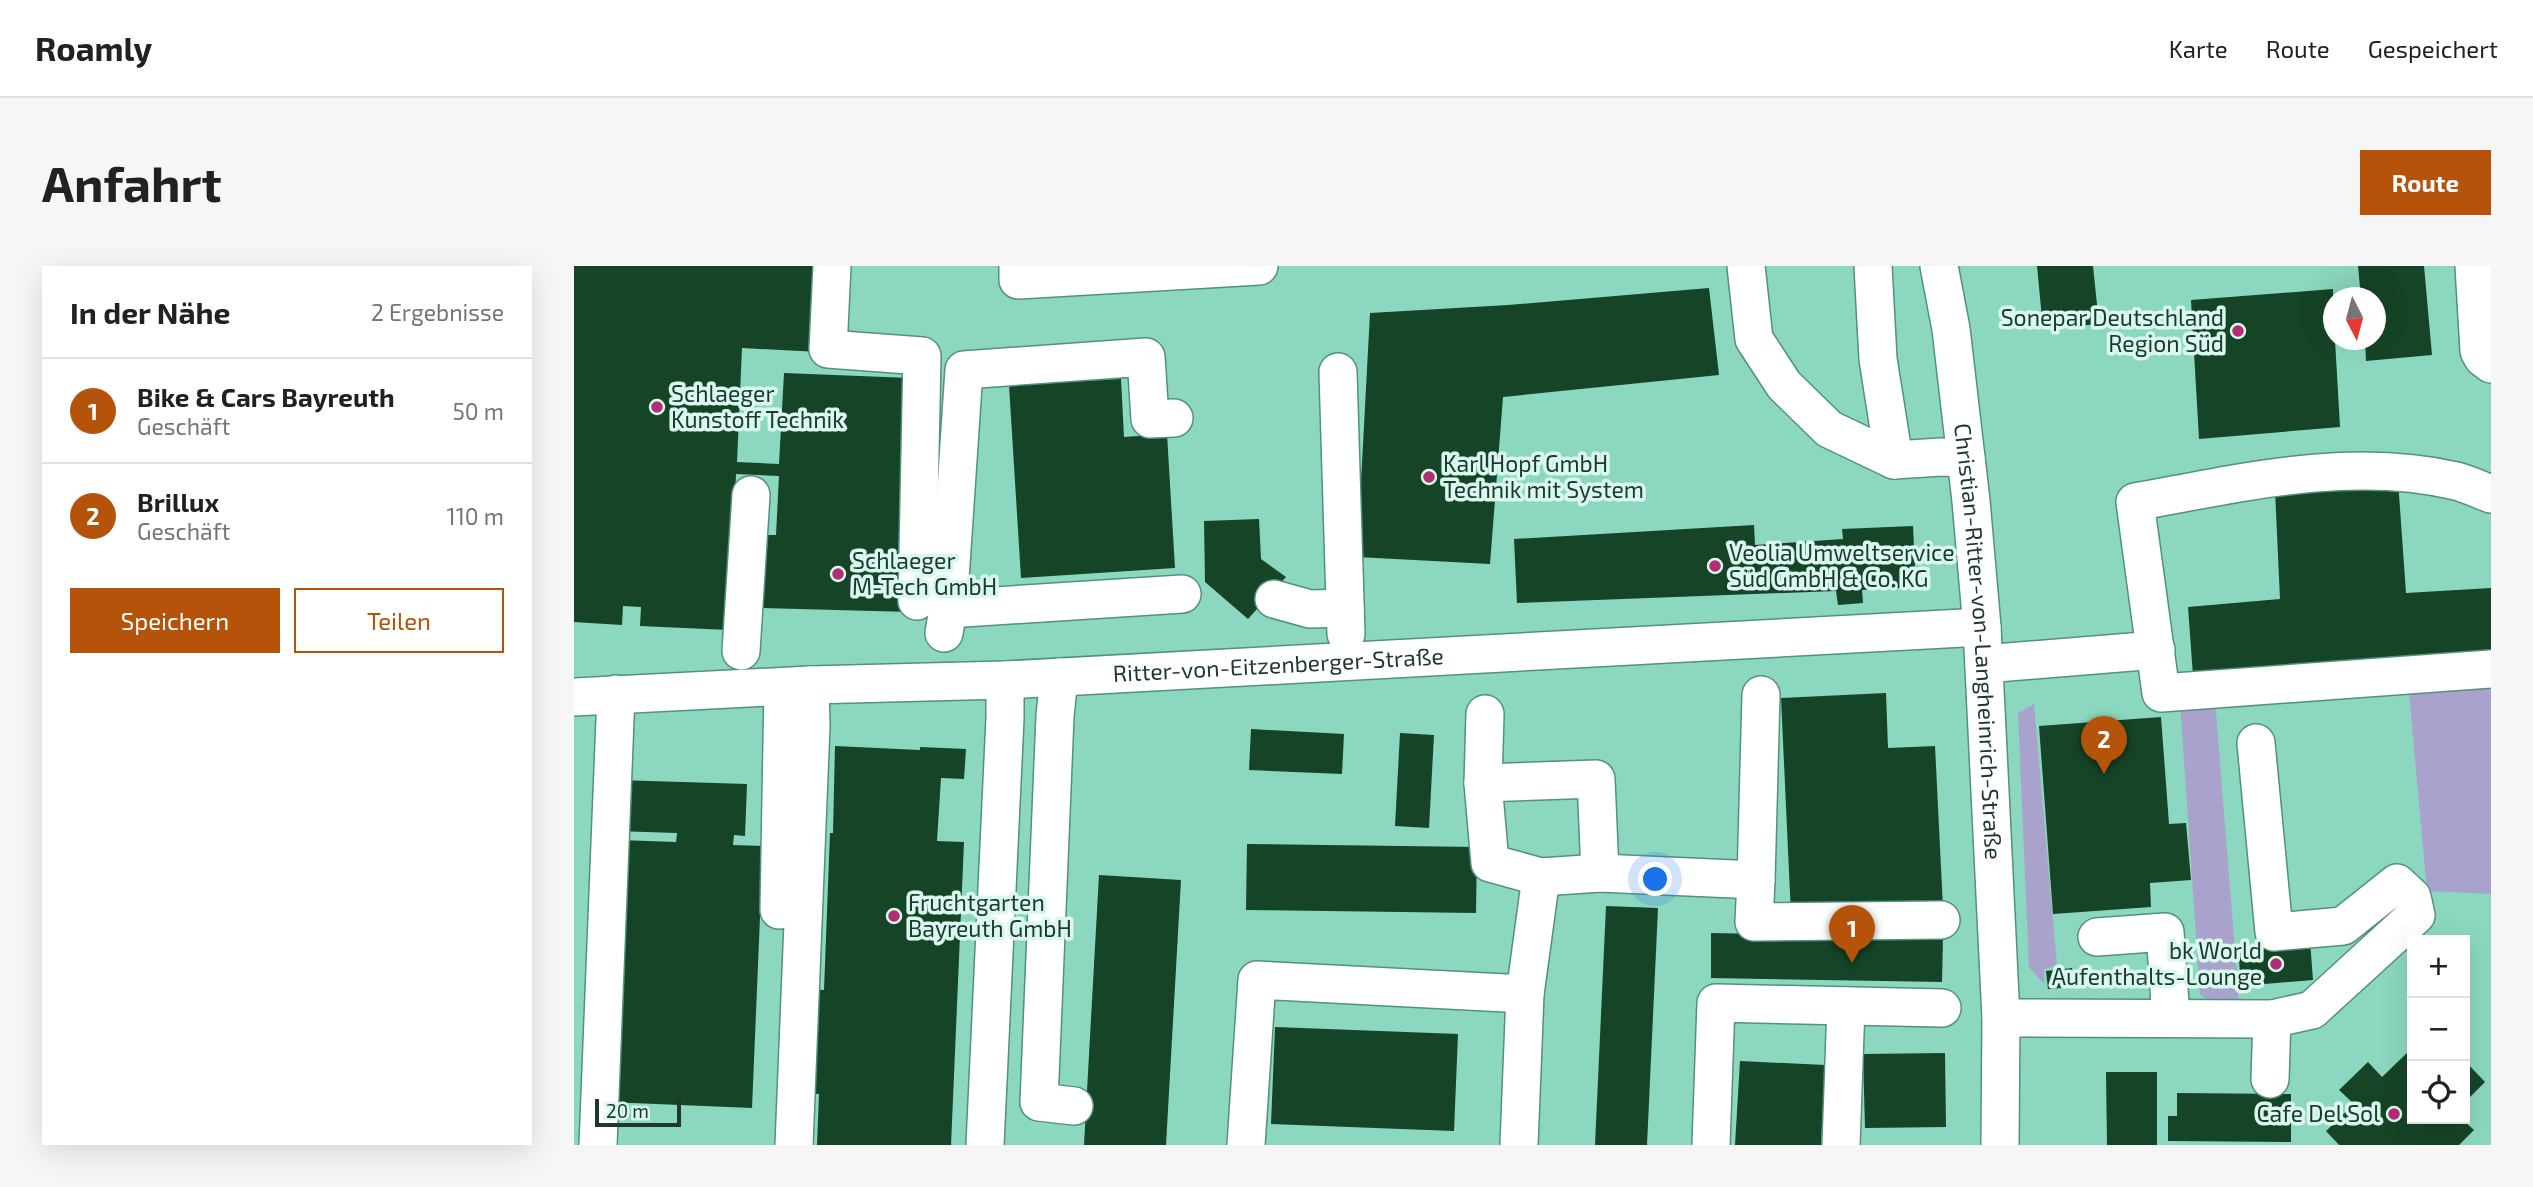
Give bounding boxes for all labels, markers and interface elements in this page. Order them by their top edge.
text: Roamly [35,28,152,68]
text: Karte [2169,34,2228,63]
text: Route [2266,34,2330,63]
text: Gespeichert [2368,34,2498,63]
button: Route [2360,150,2491,215]
text: Anfahrt [42,153,222,212]
north arrow [2323,287,2386,350]
text: In der Nähe [70,294,231,330]
text: 2 Ergebnisse [371,298,504,326]
place label: Sonepar Deutschland Region Süd [2001,303,2224,357]
marker: Sonepar Deutschland Region Süd [2230,323,2246,339]
place label: Schlaeger Kunstoff Technik [671,379,844,433]
text: Bike & Cars Bayreuth [137,381,395,412]
text: 1 [88,397,98,425]
text: 50 m [453,397,504,425]
marker: Schlaeger Kunstoff Technik [649,399,665,415]
text: Geschäft [137,412,230,440]
street label: Christian-Ritter-von-Langheinrich-Straße [1949,422,2008,860]
place label: Karl Hopf GmbH Technik mit System [1443,449,1644,503]
marker: Karl Hopf GmbH Technik mit System [1421,469,1437,485]
text: Brillux [137,486,219,517]
text: 2 [86,502,100,530]
text: 110 m [447,502,504,530]
text: Geschäft [137,517,230,545]
place label: Veolia Umweltservice Süd GmbH & Co. KG [1729,538,1955,592]
place label: Schlaeger M-Tech GmbH [852,546,997,600]
marker: Veolia Umweltservice Süd GmbH & Co. KG [1707,558,1723,574]
marker: Schlaeger M-Tech GmbH [830,566,846,582]
button: Speichern [70,588,280,653]
button: Teilen [294,588,504,653]
street label: Ritter-von-Eitzenberger-Straße [1112,641,1444,687]
pin: 2 [2081,716,2127,774]
your location [1638,862,1672,896]
place label: Fruchtgarten Bayreuth GmbH [908,888,1072,942]
pin: 1 [1829,905,1875,963]
marker: Fruchtgarten Bayreuth GmbH [886,908,902,924]
map controls [2407,935,2470,1124]
button: + [2407,935,2470,998]
place label: bk World Aufenthalts-Lounge [2052,936,2262,990]
marker: bk World Aufenthalts-Lounge [2268,956,2284,972]
button: − [2407,998,2470,1061]
button: locate [2407,1061,2470,1124]
scale bar [595,1096,681,1128]
text: 20 m [606,1099,649,1122]
place label: Cafe Del Sol [2256,1099,2380,1127]
marker: Cafe Del Sol [2386,1106,2402,1122]

